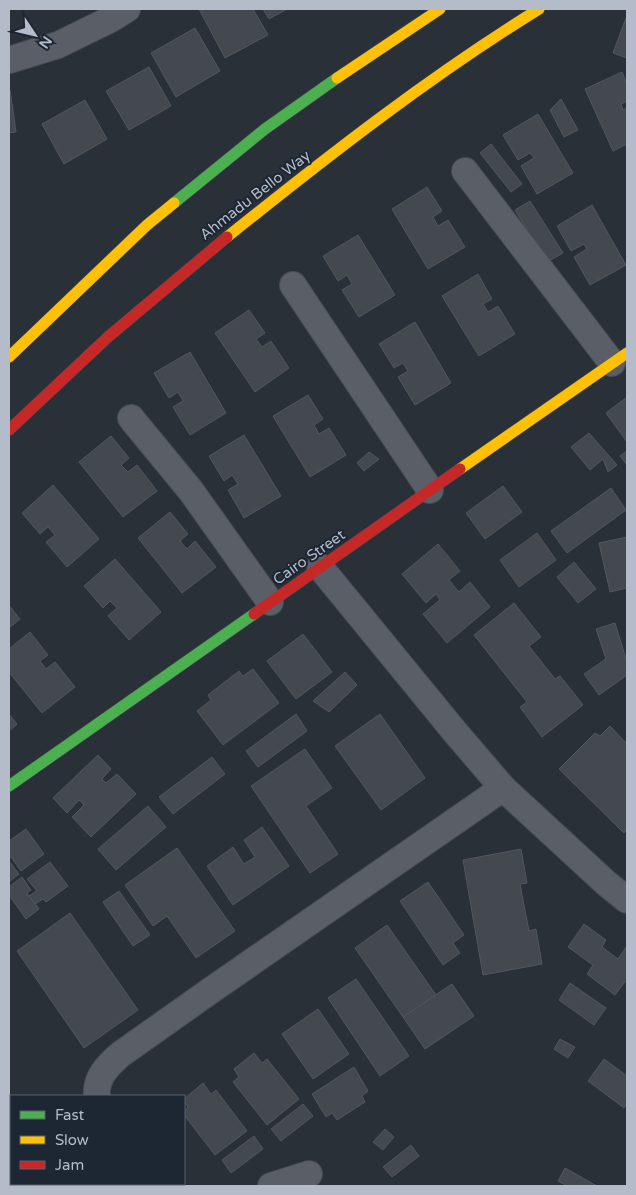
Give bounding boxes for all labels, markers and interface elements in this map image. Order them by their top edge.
north arrow [10,10,60,60]
text: N [35,33,55,52]
street label: Ahmadu Bello Way [196,146,314,244]
street label: Cairo Street [269,525,349,588]
legend [10,1095,185,1185]
text: Fast [55,1106,85,1124]
text: Slow [55,1131,89,1149]
text: Jam [55,1156,84,1174]

